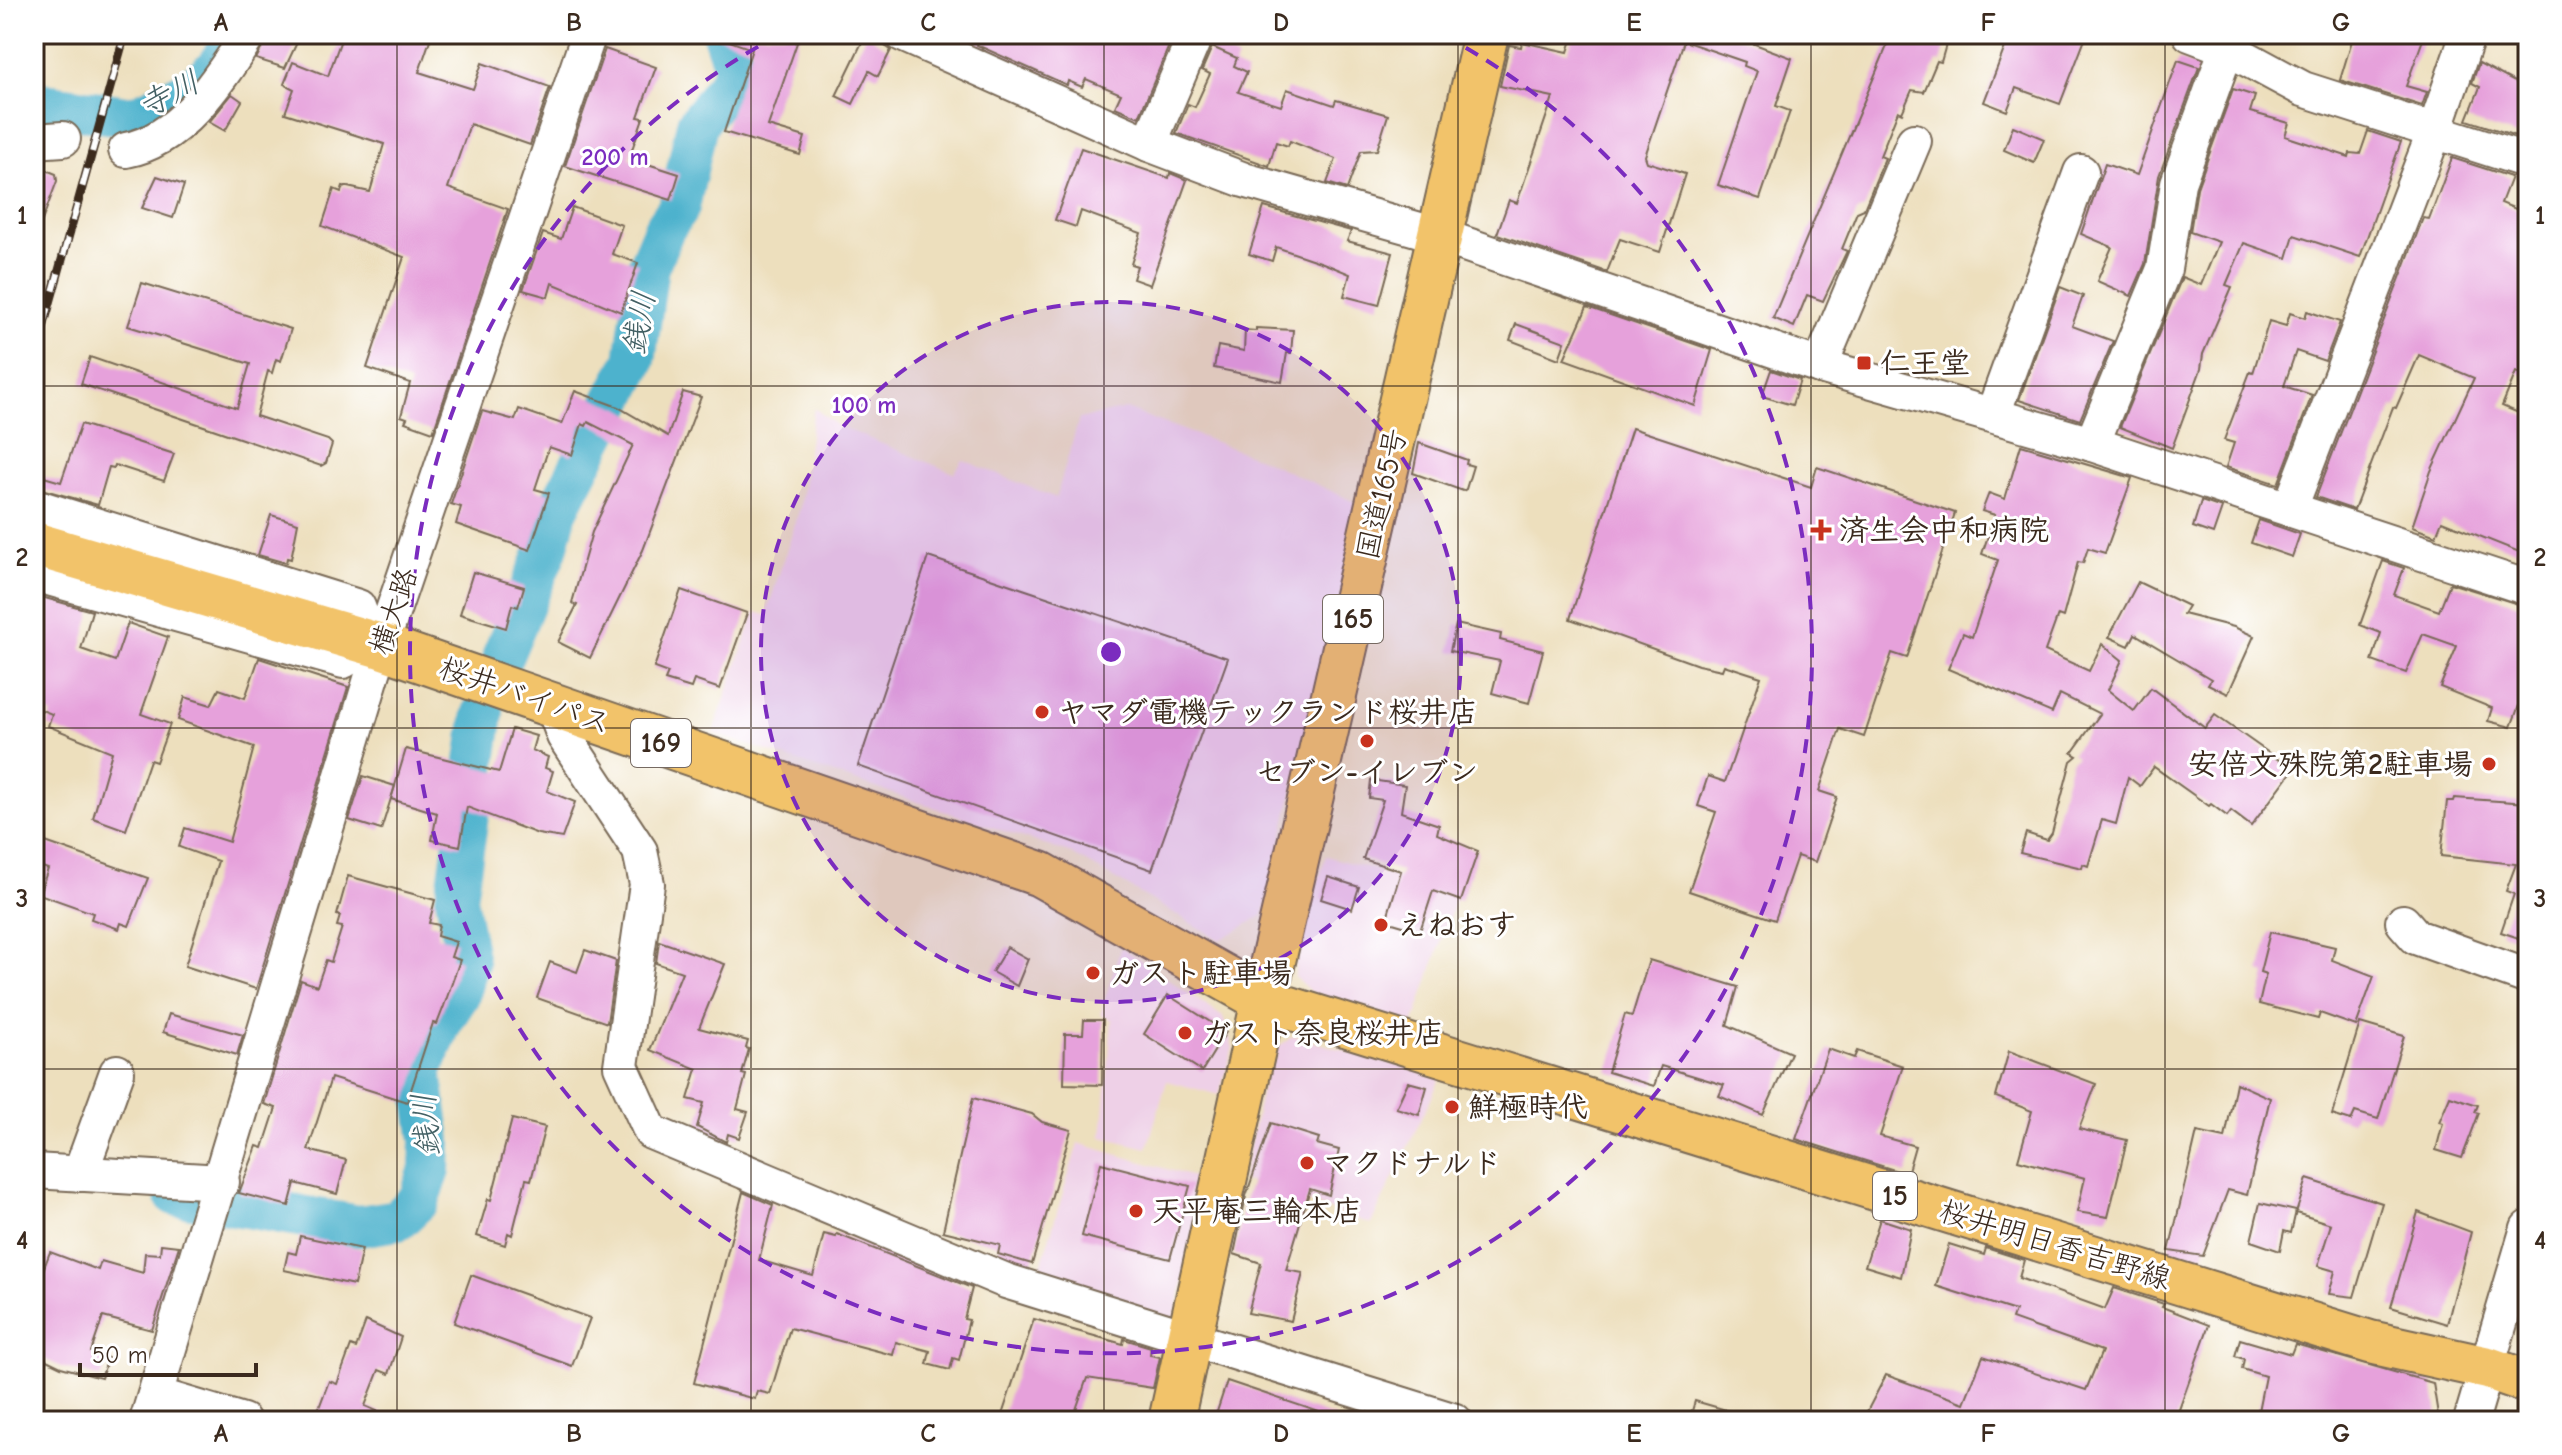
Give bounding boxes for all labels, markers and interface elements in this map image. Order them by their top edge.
text: A [214,8,229,38]
text: B [566,8,582,38]
text: C [920,8,936,38]
text: D [1273,8,1289,38]
text: E [1626,8,1642,38]
text: F [1980,8,1996,38]
text: G [2332,8,2350,38]
water label: 寺川 [132,63,206,125]
text: 200 m [581,143,649,171]
text: 1 [17,201,27,231]
text: 1 [2535,201,2545,231]
water label: 銭川 [615,288,663,358]
place label: 仁王堂 [1880,346,1970,381]
marker: 仁王堂 [1855,354,1873,372]
text: 100 m [832,391,896,419]
street label: 国道165号 [1350,425,1414,563]
place label: 済生会中和病院 [1839,513,2049,548]
marker: 済生会中和病院 [1810,519,1832,541]
text: 2 [16,543,28,573]
text: 2 [2534,543,2546,573]
street label: 横大路 [363,563,425,659]
road number: 165 [1323,595,1383,643]
centre of rings [1097,638,1125,666]
street label: 桜井バイパス [434,650,616,742]
place label: ヤマダ電機テックランド桜井店 [1058,695,1478,730]
marker: ヤマダ電機テックランド桜井店 [1033,703,1051,721]
road number: 169 [631,719,691,767]
marker: セブン-イレブン [1358,732,1376,750]
place label: 安倍文殊院第2駐車場 [2188,747,2473,782]
place label: セブン-イレブン [1256,755,1478,790]
marker: 安倍文殊院第2駐車場 [2480,755,2498,773]
text: 3 [16,884,28,914]
text: 3 [2534,884,2546,914]
place label: えねおす [1397,908,1517,943]
marker: えねおす [1372,916,1390,934]
place label: ガスト駐車場 [1109,956,1292,991]
marker: ガスト駐車場 [1084,964,1102,982]
place label: ガスト奈良桜井店 [1201,1016,1444,1051]
marker: ガスト奈良桜井店 [1176,1024,1194,1042]
place label: 鮮極時代 [1468,1090,1588,1125]
water label: 銭川 [405,1092,447,1158]
marker: 鮮極時代 [1443,1098,1461,1116]
place label: マクドナルド [1323,1146,1502,1181]
marker: マクドナルド [1298,1154,1316,1172]
road number: 15 [1873,1172,1917,1220]
street label: 桜井明日香吉野線 [1935,1193,2175,1297]
place label: 天平庵三輪本店 [1152,1194,1362,1229]
marker: 天平庵三輪本店 [1127,1202,1145,1220]
text: 4 [16,1226,28,1256]
text: 4 [2534,1226,2546,1256]
scale bar [80,1327,256,1377]
text: 50 m [92,1341,148,1369]
text: A [214,1419,229,1449]
text: B [566,1419,582,1449]
text: C [920,1419,936,1449]
text: D [1273,1419,1289,1449]
text: E [1626,1419,1642,1449]
text: F [1980,1419,1996,1449]
text: G [2332,1419,2350,1449]

